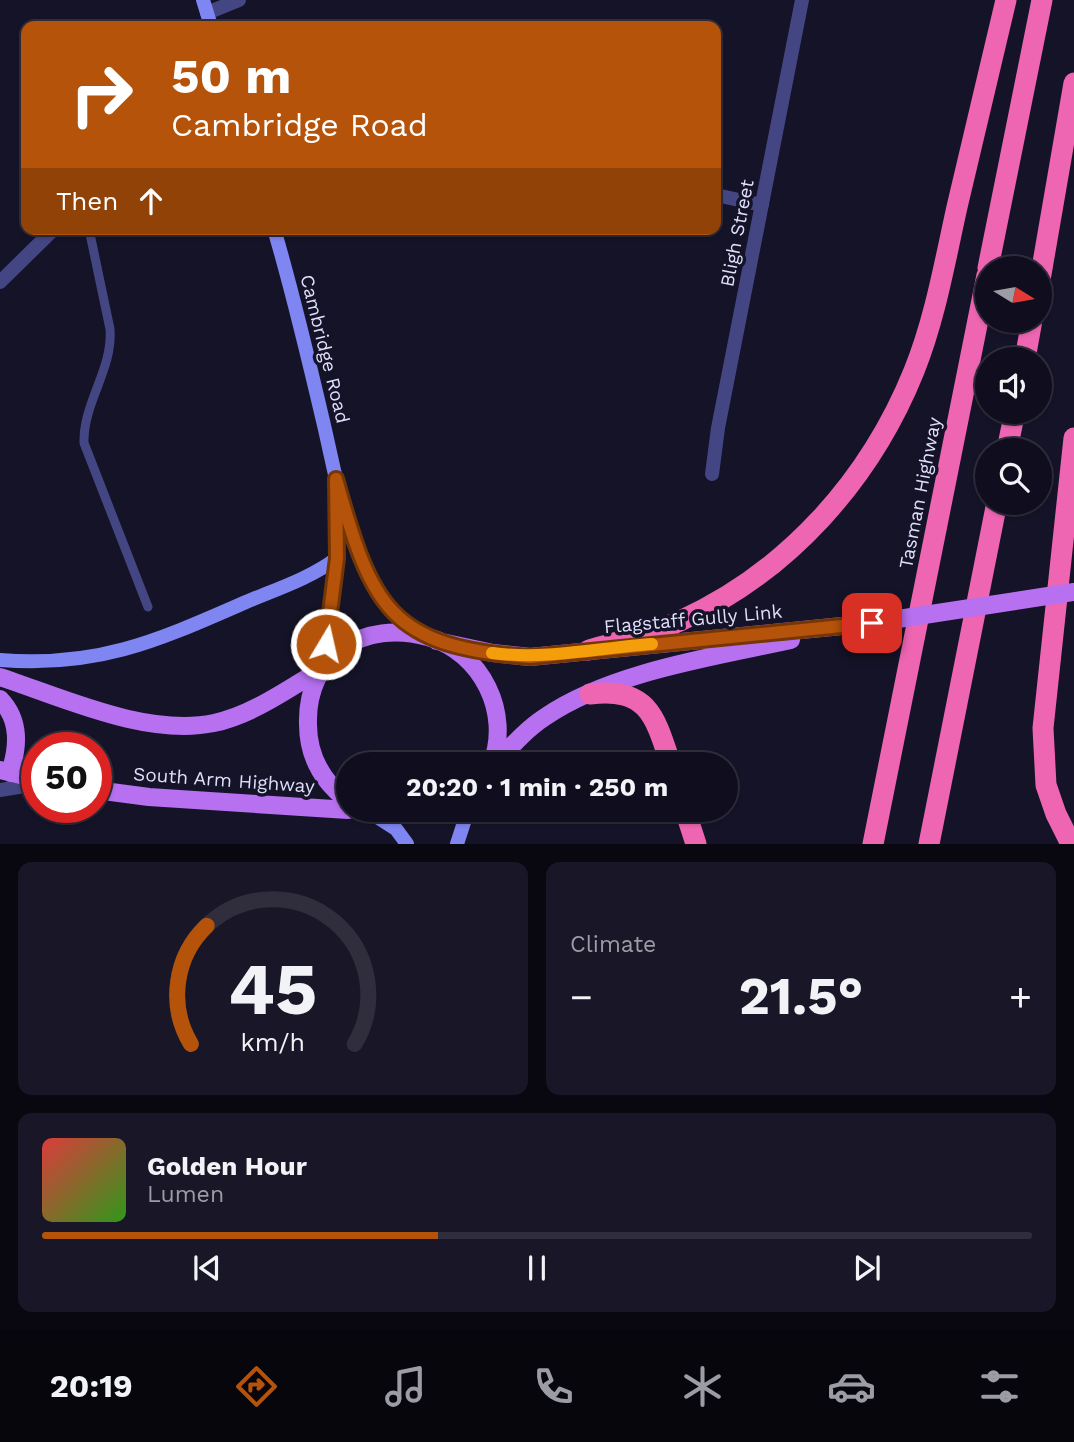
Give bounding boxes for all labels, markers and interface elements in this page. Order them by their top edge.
text: 50 m [171,47,291,105]
icon: right [56,49,147,140]
text: Cambridge Road [171,106,428,144]
street label: Bligh Street [715,177,759,289]
icon: ahead [132,182,170,220]
text: Then [56,186,118,216]
north arrow [975,256,1052,332]
map controls [975,256,1052,515]
street label: Cambridge Road [295,272,355,426]
button: sound [975,347,1052,424]
street label: Tasman Highway [894,415,946,571]
button: search [975,438,1052,515]
pin [842,593,902,653]
street label: Flagstaff Gully Link [603,600,783,638]
icon: arrive [853,604,891,642]
position arrow [289,607,363,681]
speed limit sign: 50 [21,732,112,823]
street label: South Arm Highway [132,762,316,798]
text: 20:20 · 1 min · 250 m [406,772,668,802]
text: Climate [570,931,656,958]
text: 45 [228,947,318,1033]
text: 21.5° [739,966,863,1027]
text: − [570,975,593,1019]
text: + [1009,975,1032,1019]
text: km/h [241,1028,305,1057]
text: Golden Hour [147,1151,307,1181]
text: Lumen [147,1181,224,1208]
icon: previous [188,1249,226,1287]
icon: pause [518,1249,556,1287]
icon: next [848,1249,886,1287]
icon: directions [232,1362,281,1411]
icon: music [381,1362,430,1411]
icon: phone [529,1362,578,1411]
icon: climate [678,1362,727,1411]
icon: car [827,1362,876,1411]
icon: filters [975,1362,1024,1411]
text: 20:19 [50,1367,133,1405]

